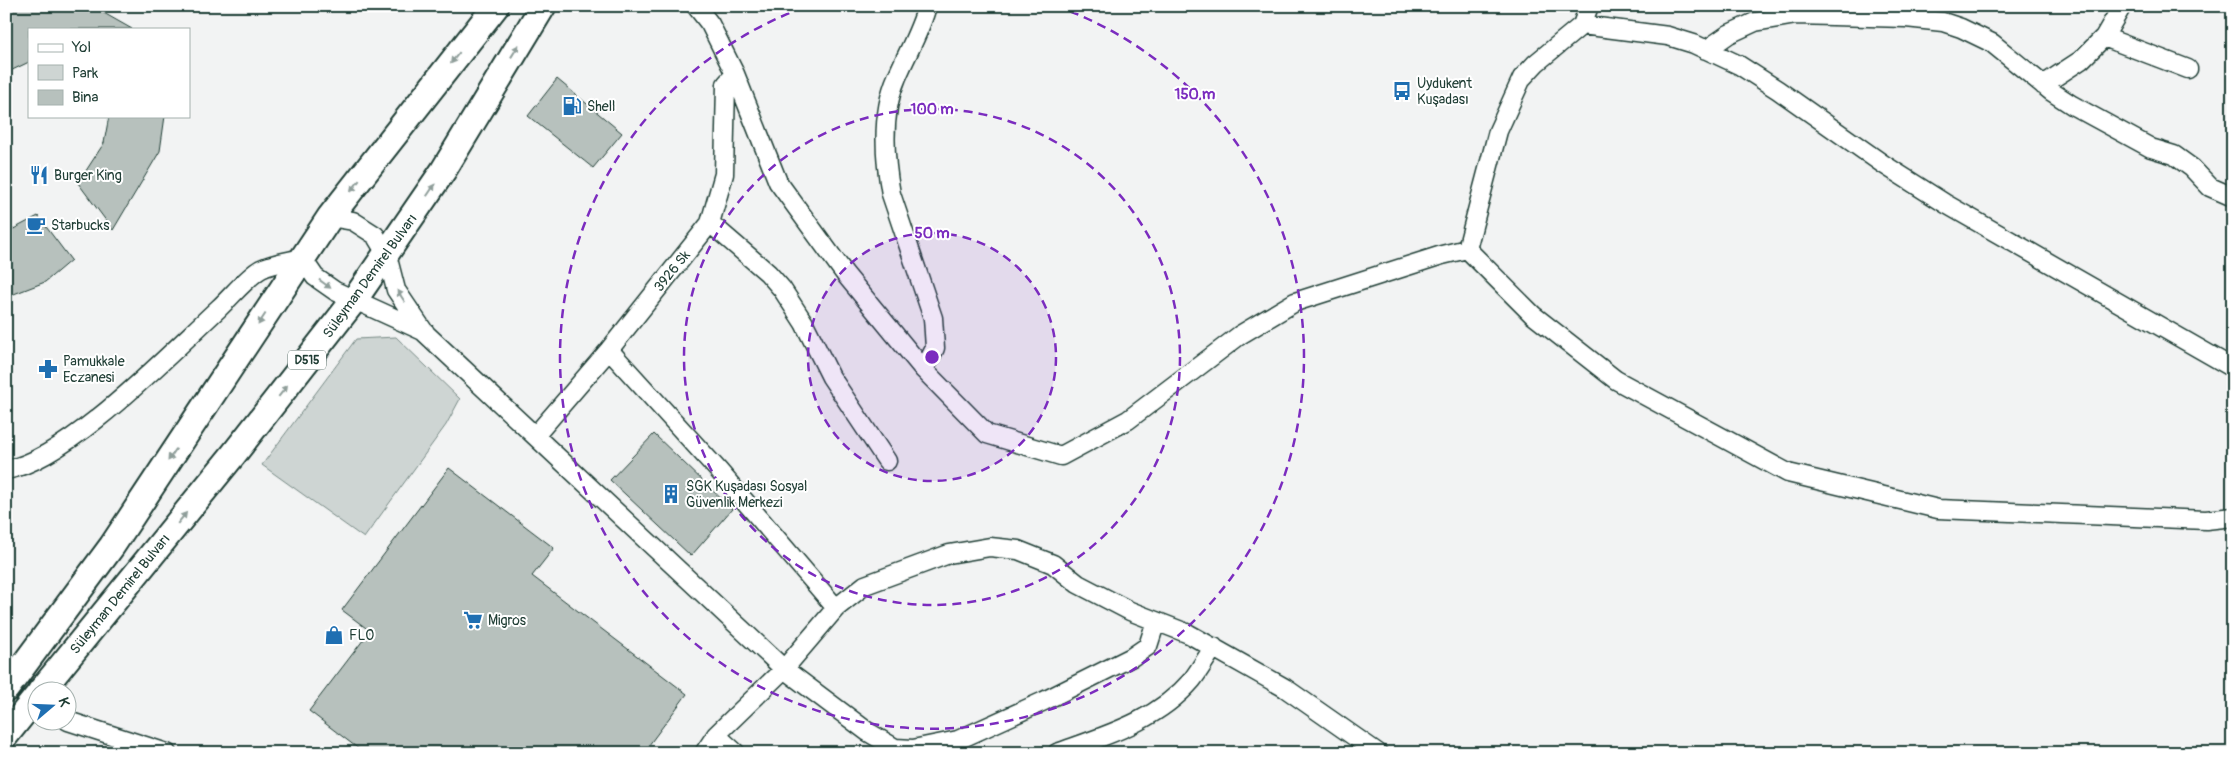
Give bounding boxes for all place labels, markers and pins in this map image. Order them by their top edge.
place label: Uydukent Kuşadası [1417,75,1472,108]
bus stop icon: Uydukent Kuşadası [1391,80,1413,102]
fuel station icon: Shell [561,95,583,117]
place label: Shell [587,98,615,115]
restaurant icon: Burger King [28,164,50,186]
place label: Burger King [54,167,122,184]
cafe icon: Starbucks [25,214,47,236]
place label: Starbucks [51,217,110,234]
centre of rings [923,348,941,366]
place label: Pamukkale Eczanesi [63,353,125,386]
pharmacy icon: Pamukkale Eczanesi [37,358,59,380]
place label: SGK Kuşadası Sosyal Güvenlik Merkezi [686,478,807,511]
building icon: SGK Kuşadası Sosyal Güvenlik Merkezi [660,483,682,505]
supermarket icon: Migros [462,609,484,631]
place label: Migros [488,612,527,629]
shop icon: FLO [323,624,345,646]
place label: FLO [349,627,374,644]

